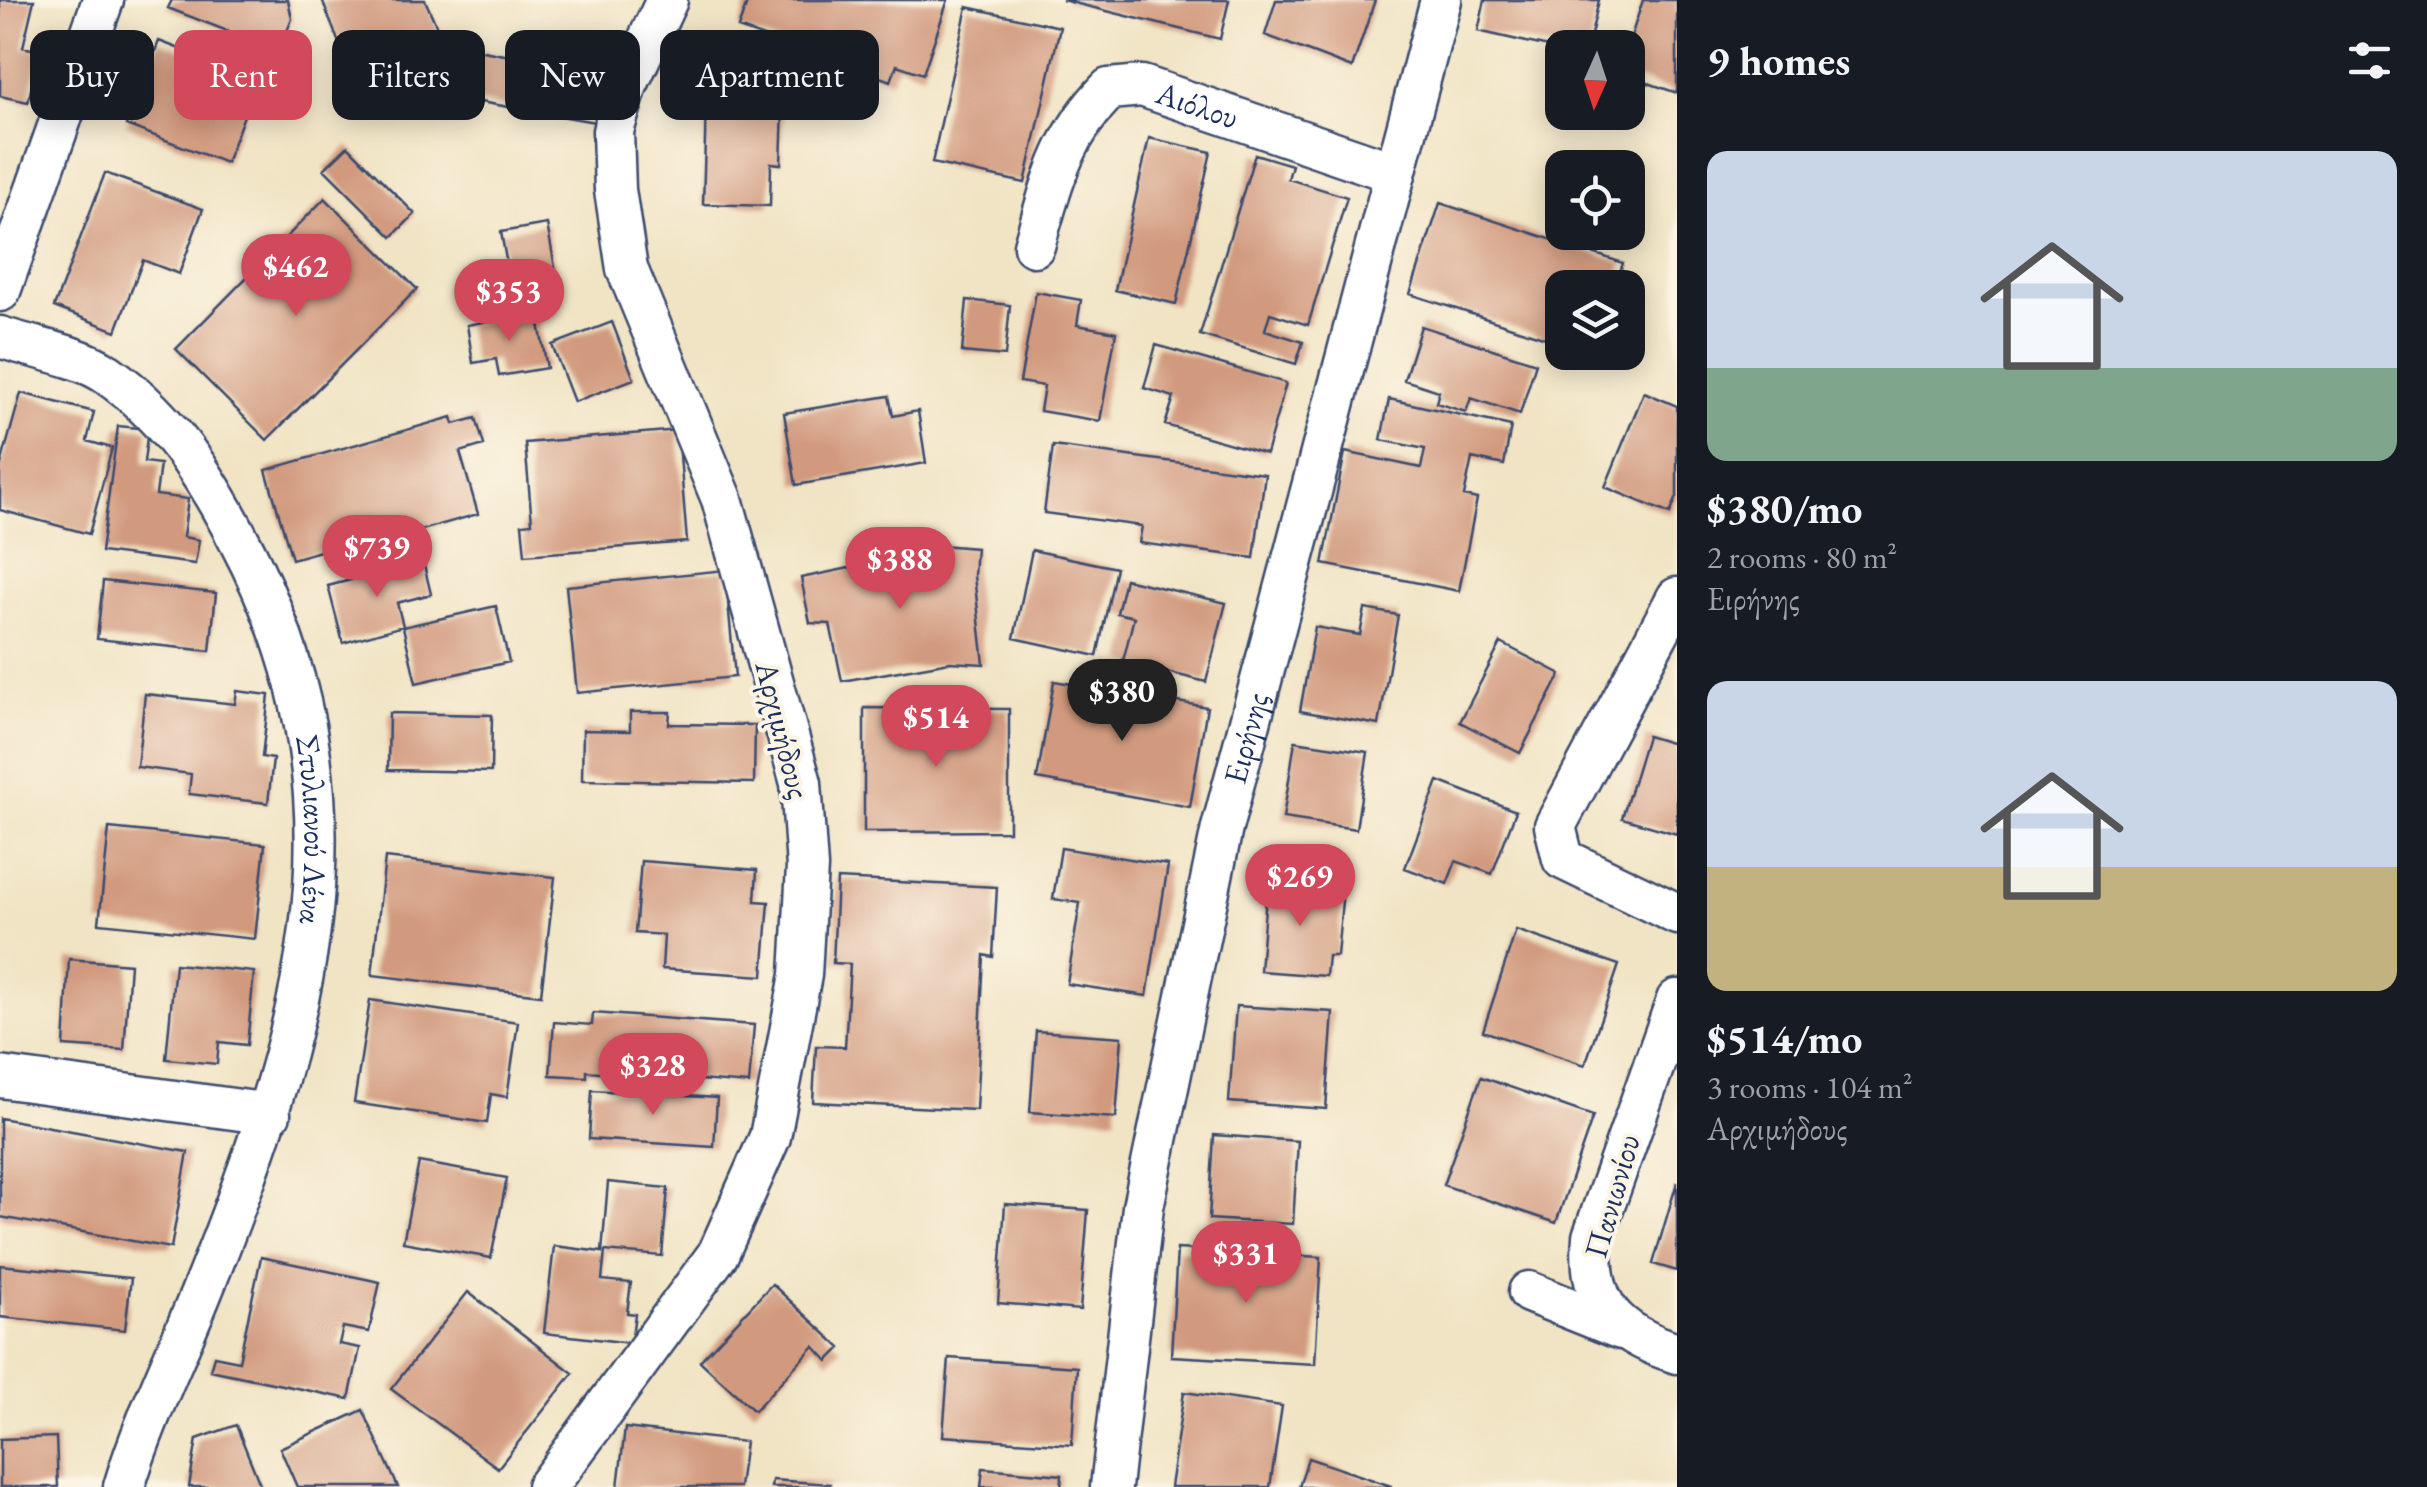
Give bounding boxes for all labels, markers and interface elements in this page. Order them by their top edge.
chip: Buy [30,30,154,120]
chip: Rent [174,30,312,120]
chip: Filters [332,30,485,120]
chip: New [505,30,640,120]
chip: Apartment [660,30,879,120]
north arrow [1545,30,1645,130]
map controls [1545,30,1645,370]
text: 9 homes [1707,33,1850,88]
icon: filters [2342,33,2397,88]
street label: Αιόλου [1150,71,1244,139]
button: locate [1545,150,1645,250]
icon: home [1962,216,2142,396]
pin: $462 [237,234,355,319]
text: $462 [263,245,329,287]
pin: $353 [450,259,568,344]
text: $353 [476,270,542,312]
button: layers [1545,270,1645,370]
text: $380/mo [1707,481,1863,536]
pin: $739 [318,515,436,600]
text: $739 [344,526,410,568]
pin: $388 [841,527,959,612]
text: 2 rooms · 80 m² [1707,536,1897,578]
text: $388 [867,538,933,580]
text: Ειρήνης [1707,578,1800,620]
street label: Αρχιμήδους [745,656,820,803]
pin: $380 [1063,659,1181,744]
text: $380 [1089,670,1155,712]
pin: $514 [877,685,995,770]
street label: Ειρήνης [1214,688,1278,788]
text: $514 [903,696,969,738]
street label: Στυλιανού Λένα [286,732,337,927]
icon: home [1962,746,2142,926]
pin: $269 [1241,844,1359,929]
text: $269 [1267,855,1333,897]
text: $514/mo [1707,1011,1863,1066]
pin: $328 [594,1033,712,1118]
text: $328 [620,1044,686,1086]
text: 3 rooms · 104 m² [1707,1066,1913,1108]
text: Αρχιμήδους [1707,1108,1847,1150]
street label: Πανιωνίου [1574,1129,1650,1263]
pin: $331 [1187,1221,1305,1306]
text: $331 [1213,1232,1279,1274]

